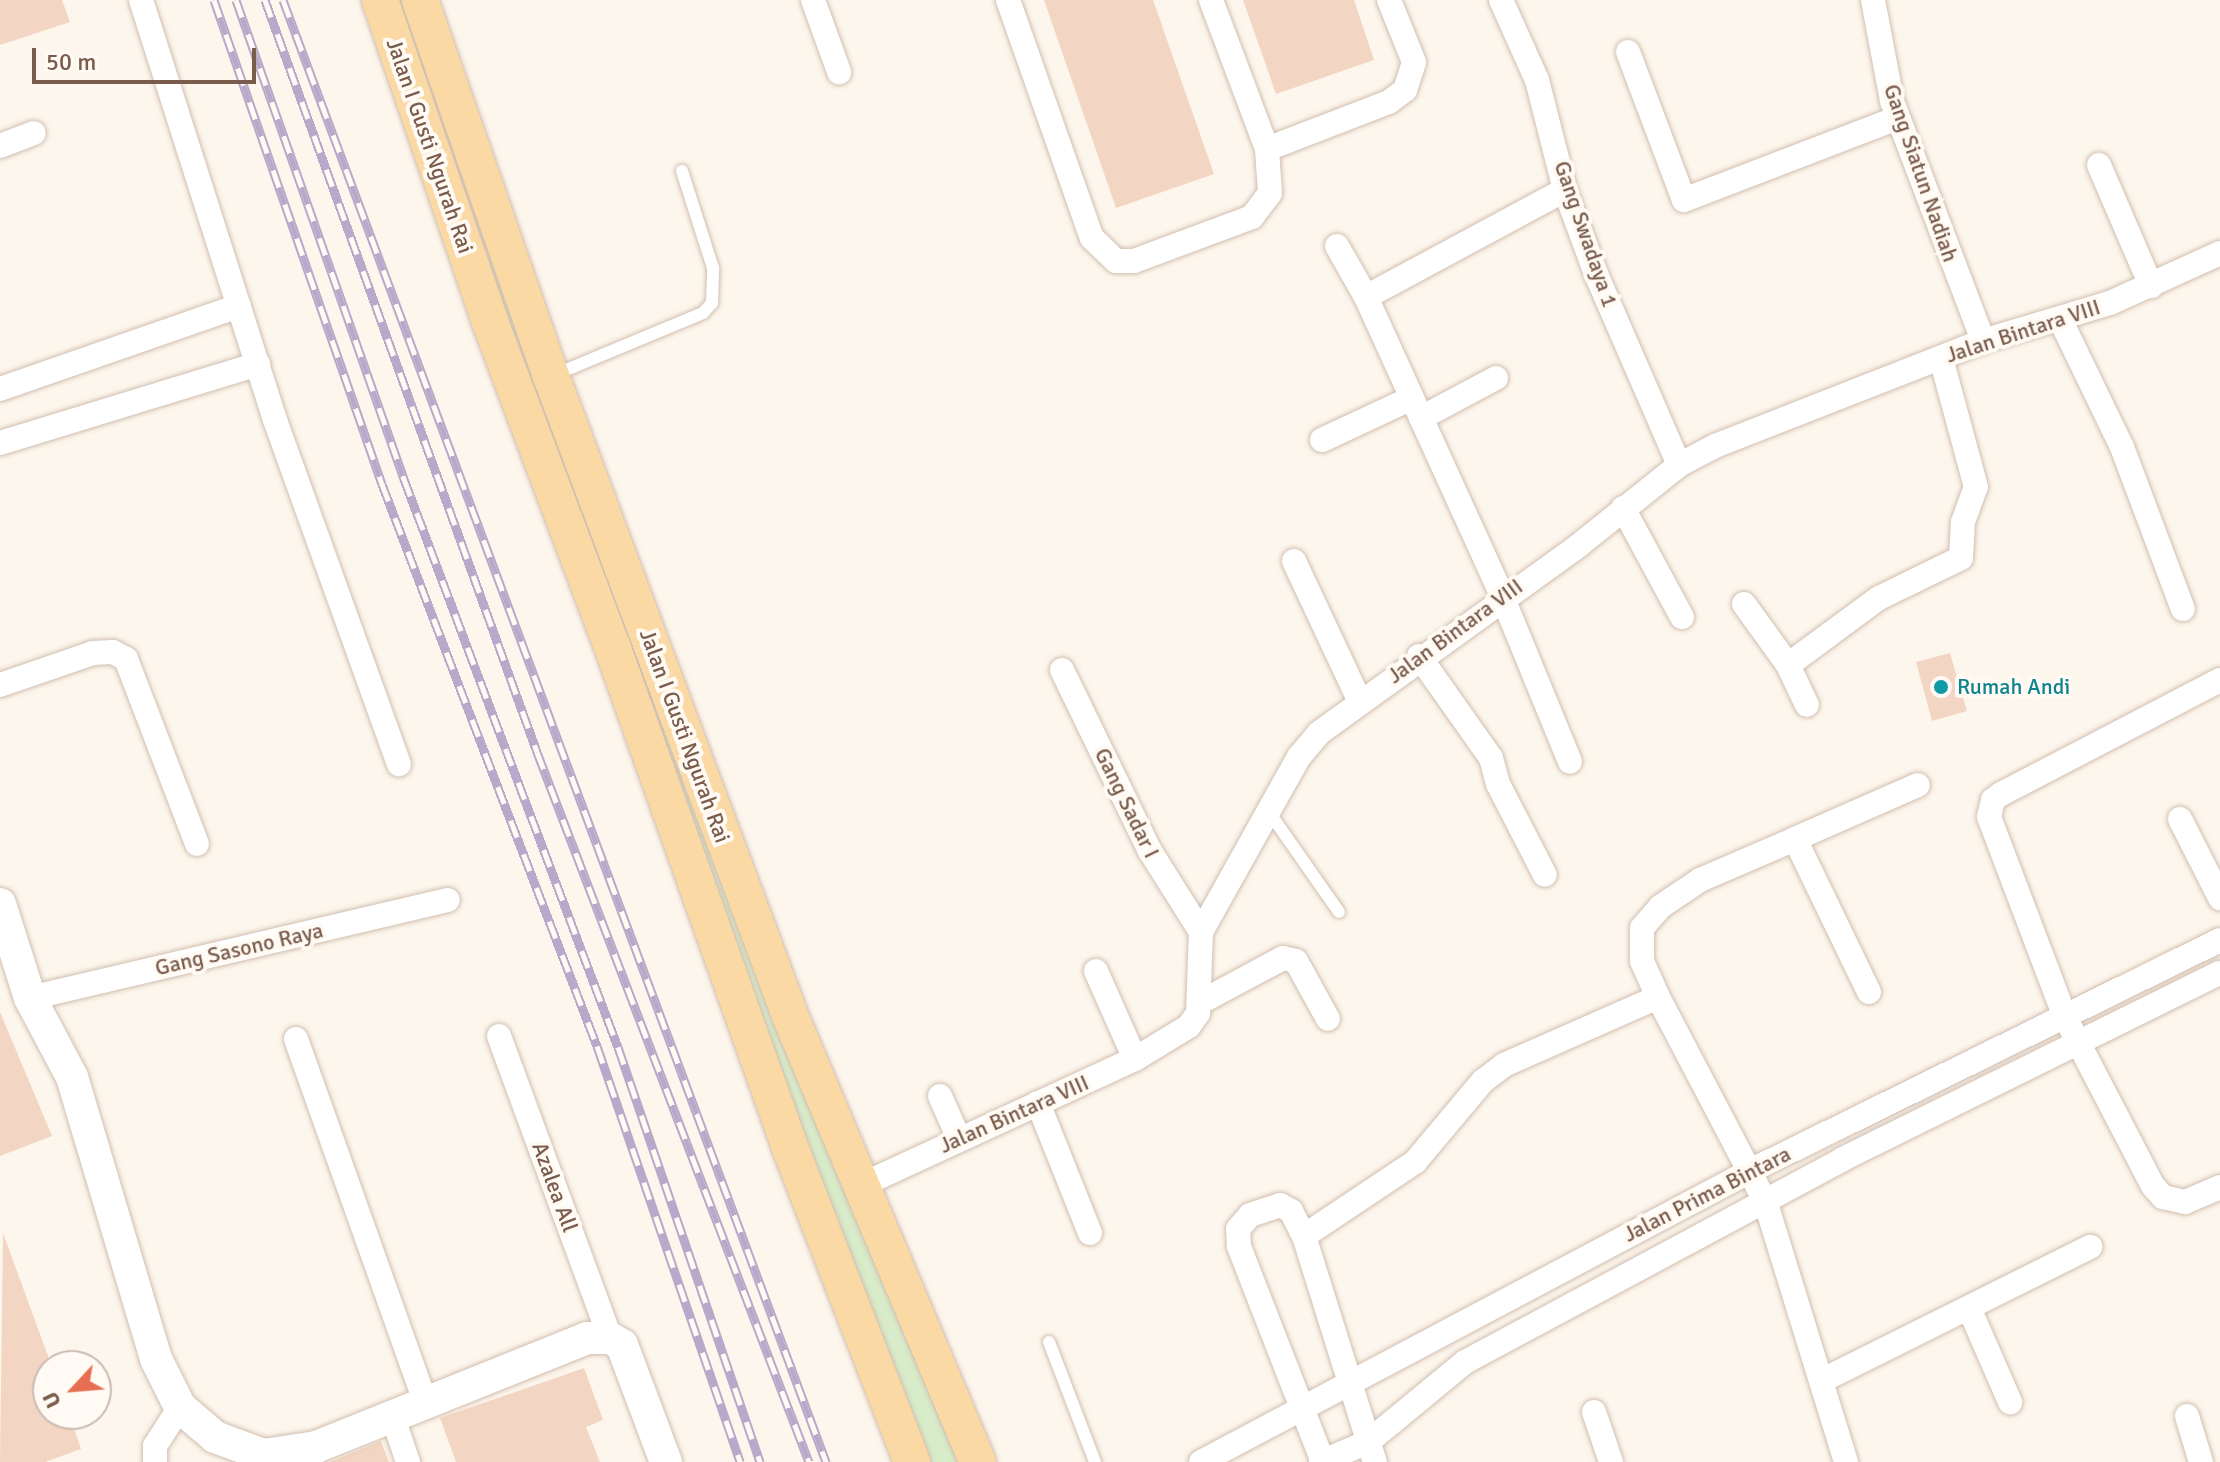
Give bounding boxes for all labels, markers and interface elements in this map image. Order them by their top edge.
scale bar [36,32,260,82]
street label: Jalan I Gusti Ngurah Rai [381,35,479,257]
text: 50 m [46,47,96,77]
street label: Gang Siatun Nadiah [1878,81,1964,265]
street label: Gang Swadaya 1 [1549,157,1623,311]
street label: Jalan Bintara VIII [1942,294,2104,368]
street label: Jalan Bintara VIII [1382,573,1528,689]
street label: Jalan I Gusti Ngurah Rai [634,626,736,846]
place label: Rumah Andi [1957,674,2070,700]
marker: Rumah Andi [1932,678,1950,696]
street label: Gang Sadar I [1089,744,1165,862]
street label: Gang Sasono Raya [152,917,326,981]
street label: Jalan Bintara VIII [935,1069,1093,1159]
street label: Azalea All [527,1139,583,1235]
street label: Jalan Prima Bintara [1619,1140,1795,1248]
north arrow [32,1350,112,1430]
text: U [36,1387,67,1412]

